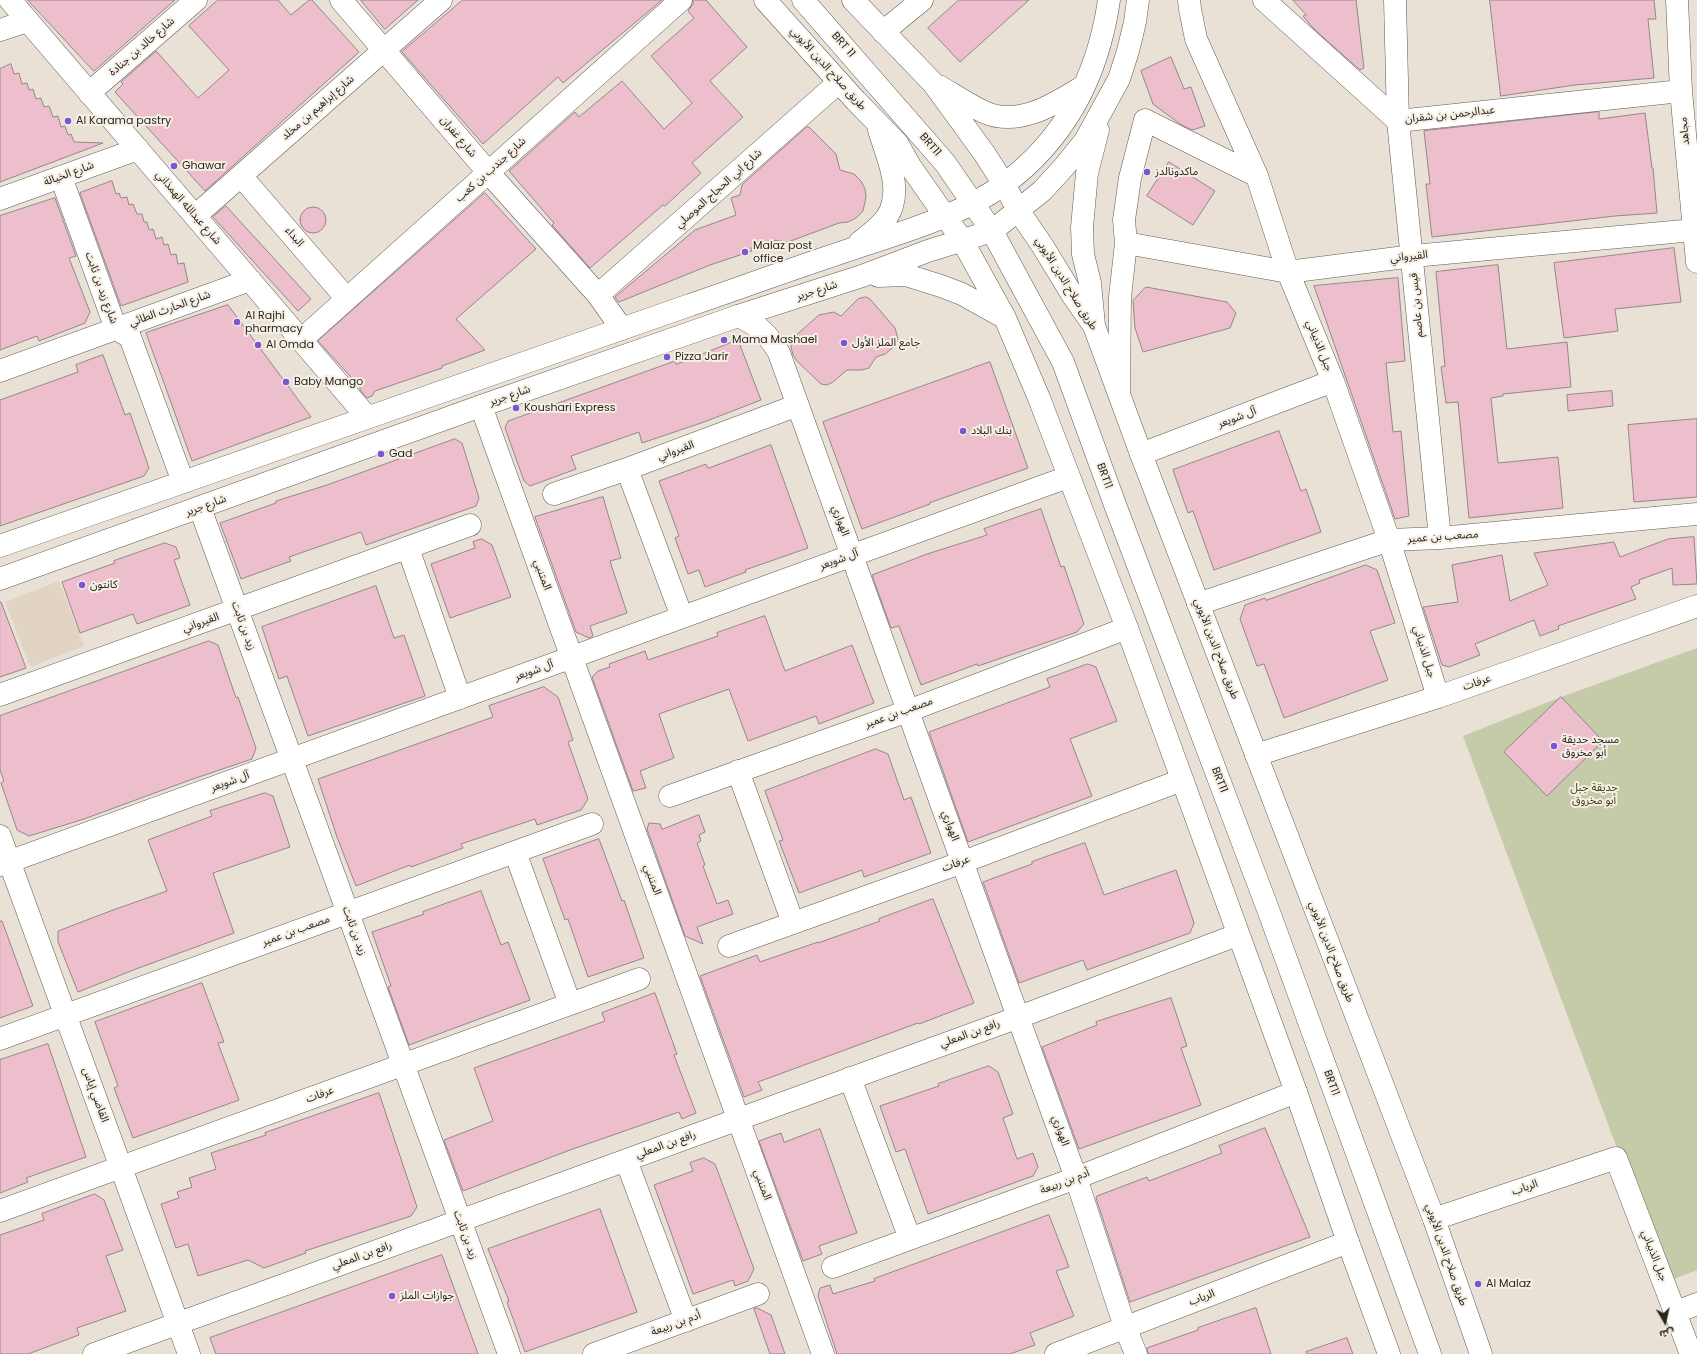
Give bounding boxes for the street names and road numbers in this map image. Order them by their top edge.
street label: شارع خالد بن جنادة [106,15,178,79]
street label: طريق صلاح الدين الأيوبي [787,25,869,113]
street label: BRT 11 [828,30,858,60]
street label: شارع إبراهيم بن مخلد [279,73,357,143]
street label: عبدالرحمن بن شقران [1404,104,1496,126]
street label: شارع غفران [437,114,479,160]
street label: مجاهد [1677,116,1693,146]
street label: BRT11 [916,131,944,159]
street label: شارع جندب بن كعب [453,135,529,205]
street label: شارع ابي الحجاج الموصلي [673,147,765,231]
street label: شارع الخيالة [42,159,96,189]
street label: شارع عبدالله الهمذاني [152,168,224,248]
street label: البداء [282,224,306,250]
street label: طريق صلاح الدين الأيوبي [1032,235,1100,333]
street label: القيرواني [1389,248,1429,266]
street label: شارع زيد بن ثابت [82,250,120,326]
street label: قيس بن عاصم [1408,272,1426,338]
street label: شارع جرير [795,278,839,304]
street label: شارع الحارث الطائي [128,288,212,330]
street label: جبل الذبياني [1303,319,1335,373]
street label: شارع جرير [488,383,532,409]
street label: آل شويعر [1216,405,1258,431]
street label: القيرواني [656,438,696,464]
street label: BRT11 [1093,461,1115,491]
street label: شارع جرير [184,493,228,519]
street label: الهواري [828,504,852,538]
street label: مصعب بن عمير [1407,528,1479,546]
street label: آل شويعر [818,547,860,573]
street label: المتنبي [530,558,554,592]
street label: طريق صلاح الدين الأيوبي [1191,597,1241,701]
street label: زيد بن ثابت [228,600,258,652]
street label: القيرواني [181,610,221,636]
street label: جبل الذبياني [1410,624,1438,680]
street label: آل شويعر [513,658,555,684]
street label: عرفات [1461,672,1493,694]
street label: مصعب بن عمير [863,695,935,731]
street label: BRT11 [1208,765,1230,795]
street label: آل شويعر [209,769,251,795]
street label: الهواري [938,809,962,843]
street label: عرفات [940,853,972,875]
street label: المتنبي [640,863,664,897]
street label: طريق صلاح الدين الأيوبي [1306,900,1356,1004]
street label: زيد بن ثابت [339,905,369,957]
street label: مصعب بن عمير [260,913,332,949]
street label: رافع بن المعلي [938,1017,1002,1051]
street label: القاضي إياس [79,1066,111,1124]
street label: BRT11 [1320,1068,1342,1098]
street label: عرفات [304,1084,336,1106]
street label: الهواري [1048,1114,1072,1148]
street label: رافع بن المعلي [634,1128,698,1162]
street label: أدم بن ربيعة [1038,1167,1092,1197]
street label: المتنبي [750,1168,774,1202]
street label: الرباب [1510,1177,1540,1199]
street label: طريق صلاح الدين الأيوبي [1422,1202,1470,1308]
street label: زيد بن ثابت [450,1209,480,1261]
street label: جبل الذبياني [1638,1228,1670,1284]
street label: رافع بن المعلي [330,1239,394,1273]
street label: الرباب [1187,1287,1217,1309]
street label: أدم بن ربيعة [649,1309,703,1339]

